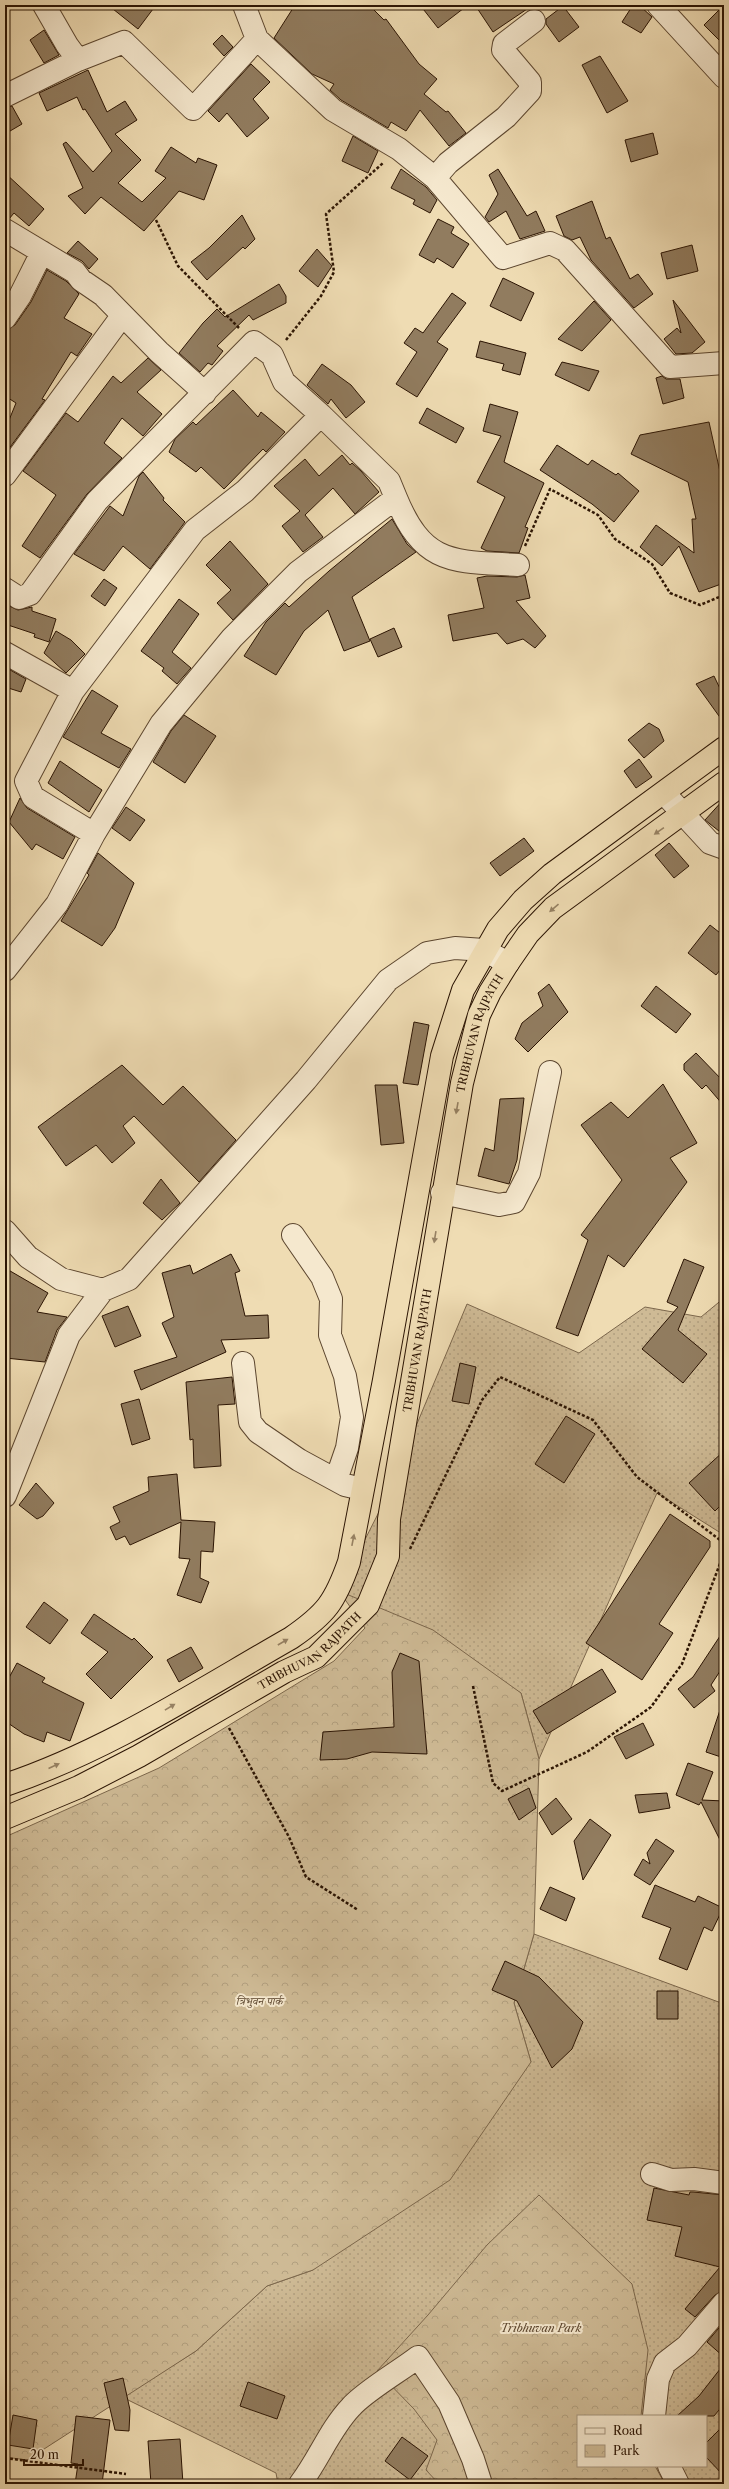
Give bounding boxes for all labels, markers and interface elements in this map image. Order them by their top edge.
one-way arrow [654,827,664,835]
one-way arrow [549,903,559,912]
street label: TRIBHUVAN RAJPATH [453,972,506,1094]
one-way arrow [454,1102,460,1115]
one-way arrow [432,1230,438,1243]
street label: TRIBHUVAN RAJPATH [400,1288,434,1413]
one-way arrow [350,1534,356,1546]
street label: TRIBHUVAN RAJPATH [255,1609,364,1693]
one-way arrow [277,1639,289,1646]
one-way arrow [165,1703,175,1711]
one-way arrow [49,1763,60,1769]
park label: त्रिभुवन पार्क [236,1994,285,2008]
park label: Tribhuvan Park [501,2321,582,2335]
legend [577,2415,707,2467]
text: Road [613,2423,643,2438]
scale bar [24,2441,83,2467]
text: Park [613,2443,640,2458]
text: 20 m [30,2447,59,2462]

